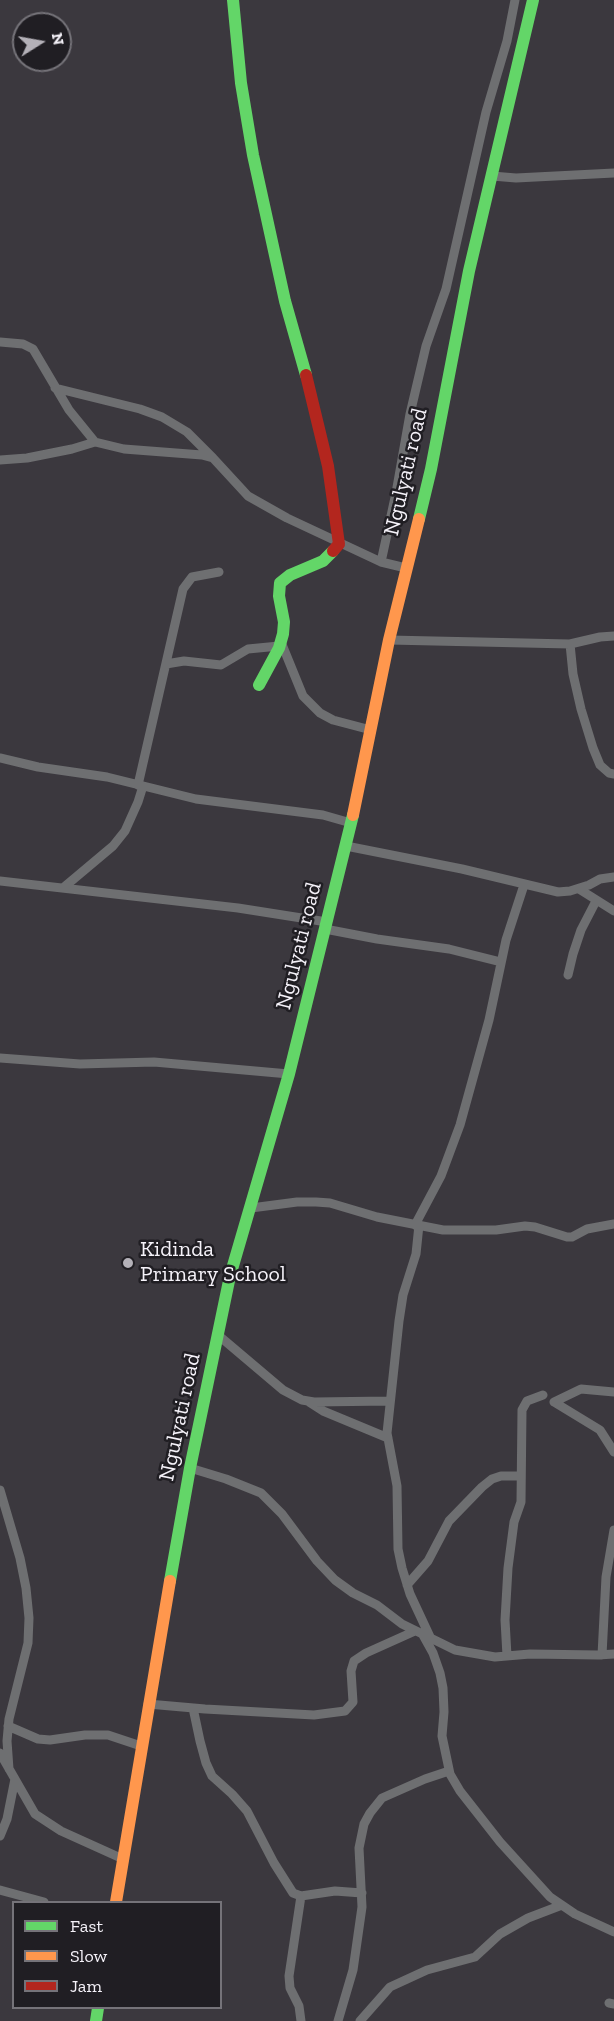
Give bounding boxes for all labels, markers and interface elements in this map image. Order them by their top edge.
north arrow [12,12,72,72]
text: N [48,31,69,47]
street label: Ngulyati road [379,406,433,538]
street label: Ngulyati road [270,880,328,1012]
place label: Kidinda Primary School [140,1237,286,1288]
marker: Kidinda Primary School [121,1256,135,1270]
street label: Ngulyati road [154,1351,206,1483]
legend [12,1901,222,2009]
text: Fast [70,1915,103,1937]
text: Slow [70,1945,107,1967]
text: Jam [70,1975,102,1997]

